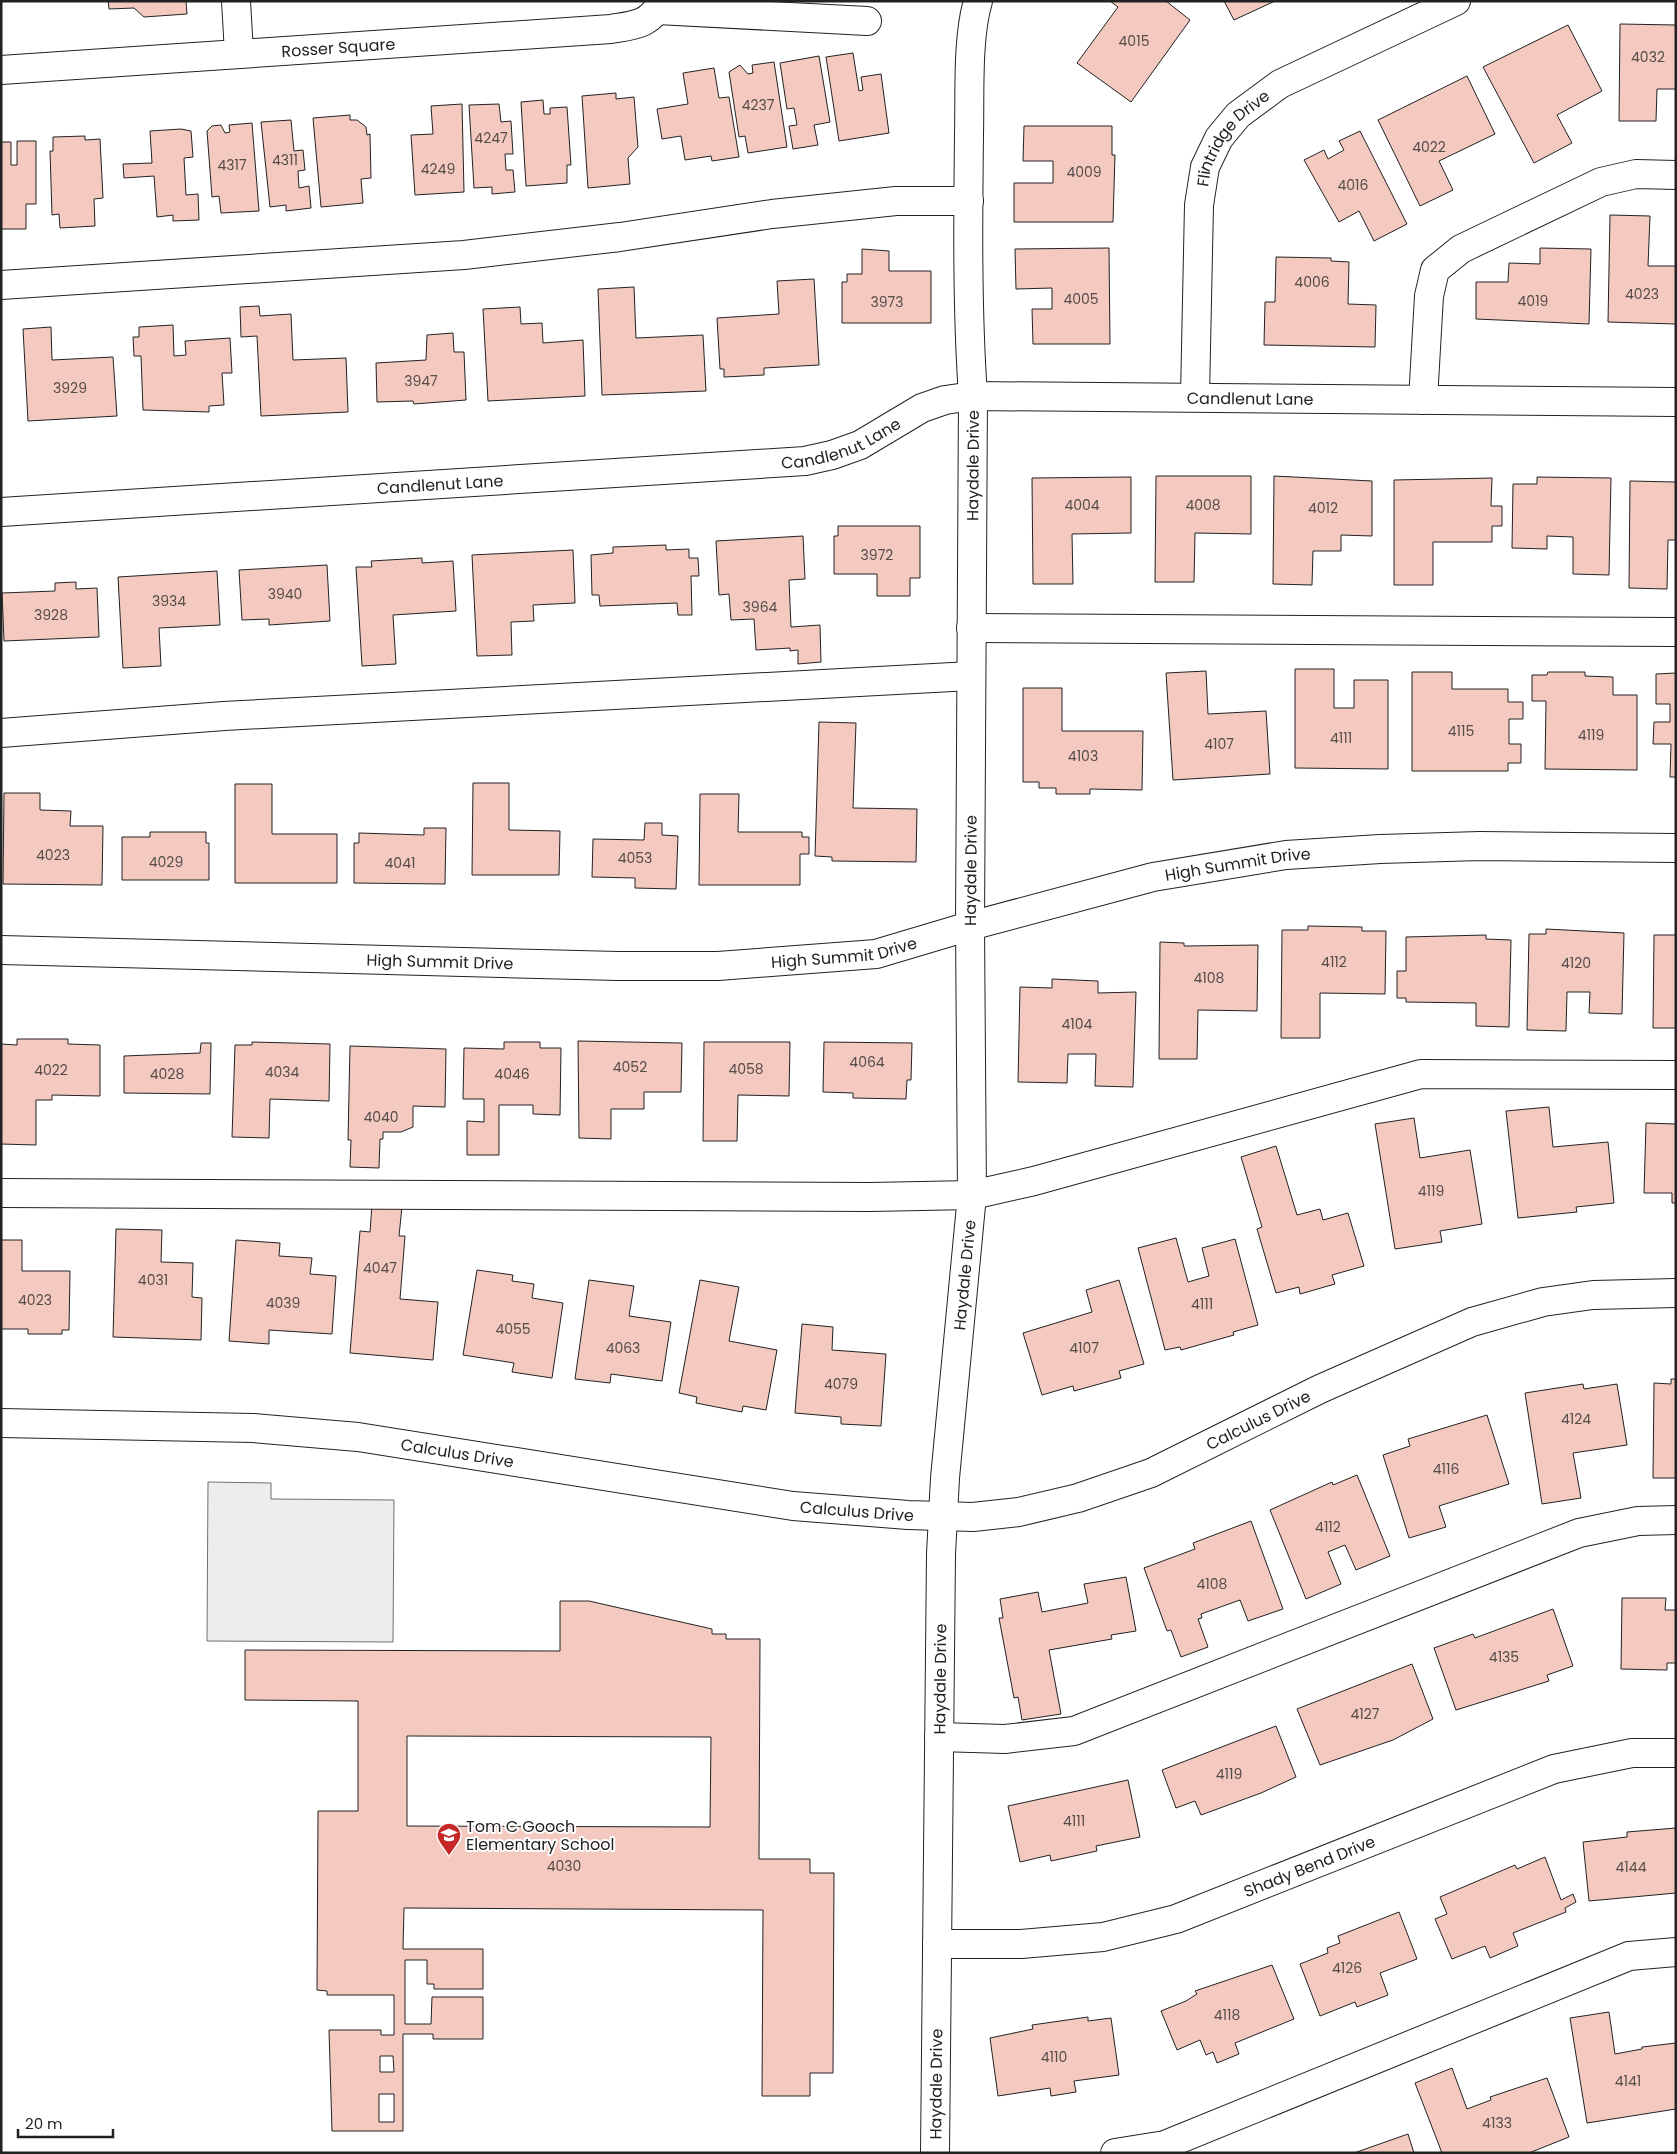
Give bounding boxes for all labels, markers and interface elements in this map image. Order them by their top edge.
house number: 4015 [1119,31,1149,51]
street label: Rosser Square [281,32,396,63]
house number: 4032 [1631,47,1665,67]
street label: Flintridge Drive [1191,84,1274,188]
house number: 4237 [742,95,775,115]
house number: 4247 [474,128,508,148]
house number: 4022 [1412,137,1446,157]
house number: 4311 [272,150,298,170]
house number: 4317 [217,155,247,175]
house number: 4249 [421,159,455,179]
house number: 4009 [1066,162,1102,182]
house number: 4016 [1338,175,1369,195]
house number: 4006 [1294,272,1330,292]
house number: 4023 [1625,284,1659,304]
house number: 4005 [1063,289,1099,309]
house number: 4019 [1518,291,1548,311]
house number: 3973 [871,292,903,312]
house number: 3947 [404,371,438,391]
house number: 3929 [53,378,87,398]
street label: Candlenut Lane [1187,386,1314,410]
street label: Haydale Drive [961,410,984,521]
street label: Candlenut Lane [780,412,905,474]
street label: Candlenut Lane [376,469,504,500]
house number: 4004 [1064,495,1100,515]
house number: 4008 [1185,495,1221,515]
house number: 4012 [1308,498,1338,518]
house number: 3972 [861,545,893,565]
house number: 3940 [268,584,302,604]
house number: 3934 [152,591,186,611]
house number: 3964 [743,597,778,617]
house number: 3928 [34,605,68,625]
house number: 4115 [1448,721,1474,741]
house number: 4119 [1578,725,1604,745]
house number: 4111 [1330,728,1352,748]
house number: 4107 [1204,734,1234,754]
house number: 4103 [1068,746,1098,766]
street label: Haydale Drive [959,815,982,926]
street label: High Summit Drive [1163,842,1311,886]
house number: 4023 [36,845,70,865]
house number: 4053 [618,848,652,868]
house number: 4029 [149,852,183,872]
house number: 4041 [385,853,415,873]
street label: High Summit Drive [770,931,920,973]
street label: High Summit Drive [366,948,514,975]
house number: 4112 [1321,952,1347,972]
house number: 4120 [1561,953,1591,973]
house number: 4108 [1194,968,1225,988]
house number: 4104 [1062,1014,1093,1034]
house number: 4064 [849,1052,885,1072]
house number: 4052 [613,1057,647,1077]
house number: 4058 [728,1059,764,1079]
house number: 4022 [34,1060,68,1080]
house number: 4034 [265,1062,300,1082]
house number: 4028 [150,1064,184,1084]
house number: 4046 [494,1064,530,1084]
house number: 4040 [363,1107,399,1127]
house number: 4119 [1418,1181,1444,1201]
street label: Haydale Drive [948,1219,981,1331]
house number: 4047 [363,1258,397,1278]
house number: 4031 [138,1270,168,1290]
house number: 4023 [18,1290,52,1310]
house number: 4039 [266,1293,300,1313]
house number: 4111 [1191,1294,1213,1314]
house number: 4055 [495,1319,531,1339]
house number: 4063 [606,1338,640,1358]
house number: 4107 [1069,1338,1099,1358]
house number: 4079 [824,1374,858,1394]
street label: Calculus Drive [1202,1384,1314,1455]
house number: 4124 [1561,1409,1591,1429]
street label: Calculus Drive [399,1432,516,1473]
house number: 4116 [1433,1459,1459,1479]
street label: Calculus Drive [799,1495,914,1527]
house number: 4112 [1315,1517,1341,1537]
house number: 4108 [1197,1574,1228,1594]
street label: Haydale Drive [928,1623,952,1735]
house number: 4135 [1489,1647,1519,1667]
house number: 4127 [1351,1704,1380,1724]
house number: 4119 [1216,1764,1242,1784]
house number: 4111 [1063,1811,1085,1831]
place label: Tom C Gooch Elementary School [466,1815,614,1856]
school or university icon: Tom C Gooch Elementary School [436,1822,462,1856]
street label: Shady Bend Drive [1240,1830,1379,1903]
house number: 4030 [547,1856,581,1876]
house number: 4144 [1616,1857,1647,1877]
house number: 4126 [1332,1958,1362,1978]
house number: 4118 [1214,2005,1240,2025]
street label: Haydale Drive [924,2028,948,2140]
house number: 4110 [1041,2047,1067,2067]
house number: 4141 [1615,2071,1641,2091]
scale bar [18,2106,112,2138]
text: 20 m [25,2113,63,2134]
house number: 4133 [1482,2113,1512,2133]

